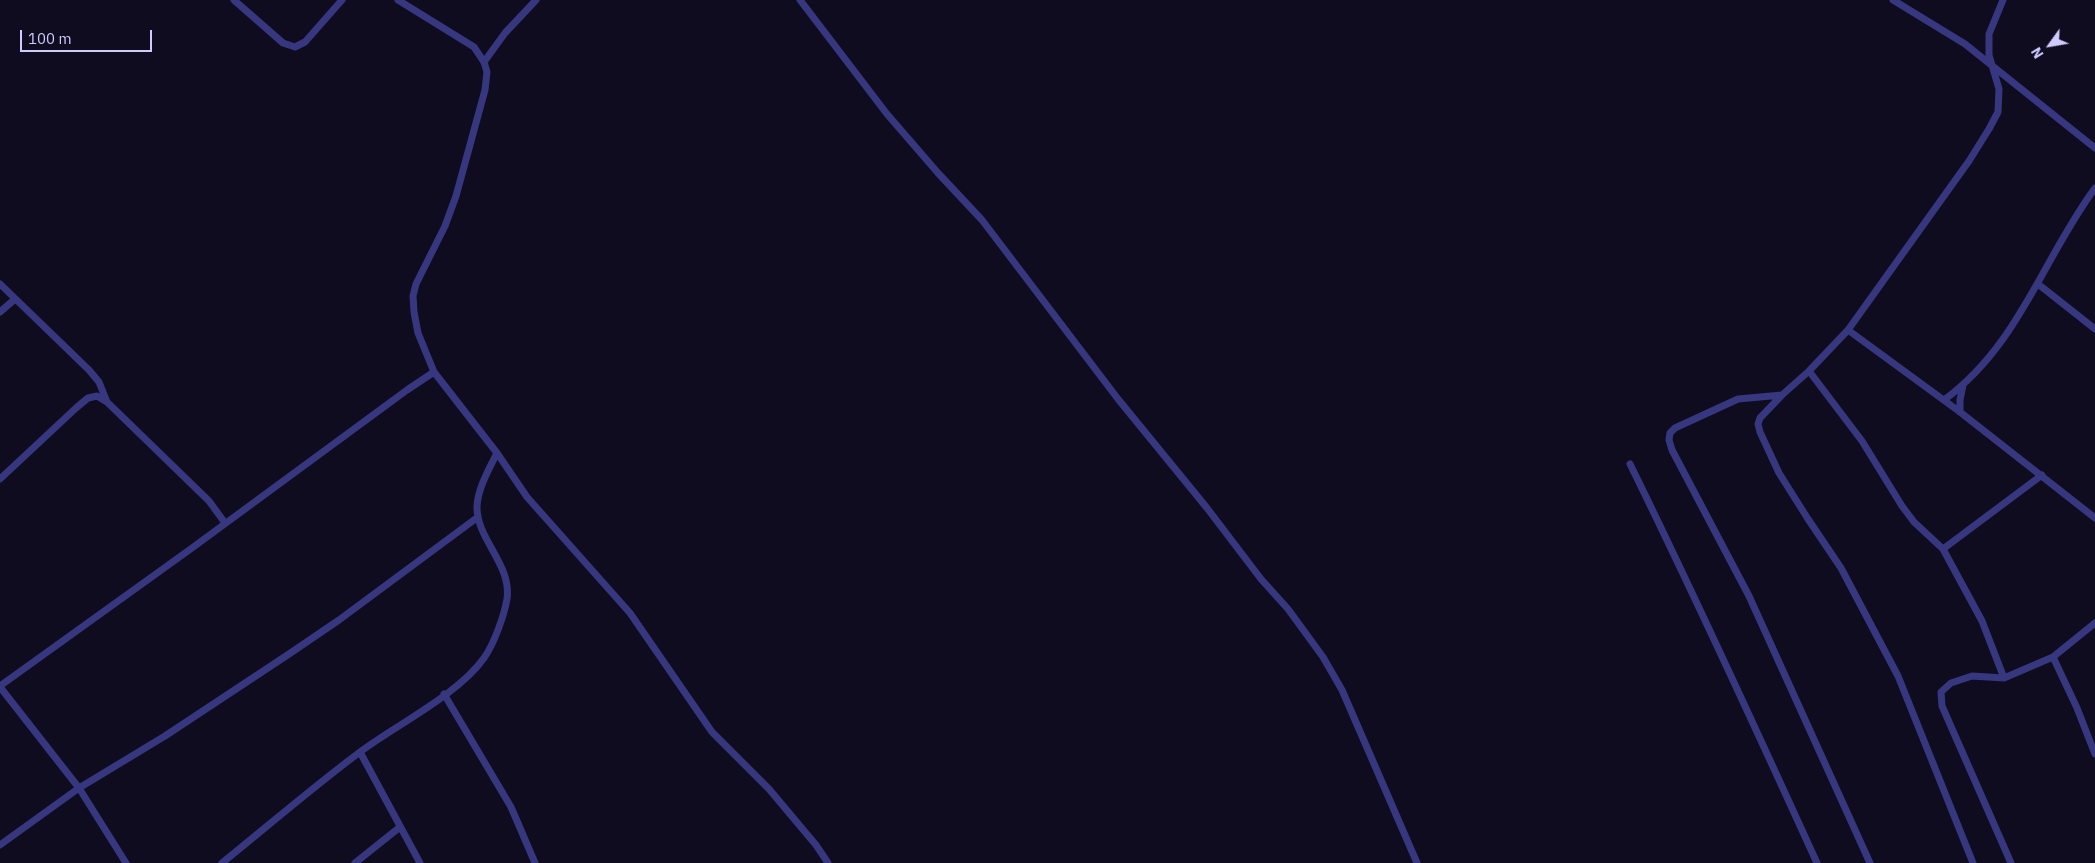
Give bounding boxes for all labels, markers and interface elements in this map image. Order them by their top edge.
scale bar [22,20,155,52]
north arrow [2025,20,2075,70]
text: 100 m [28,29,72,48]
text: N [2027,44,2048,62]

